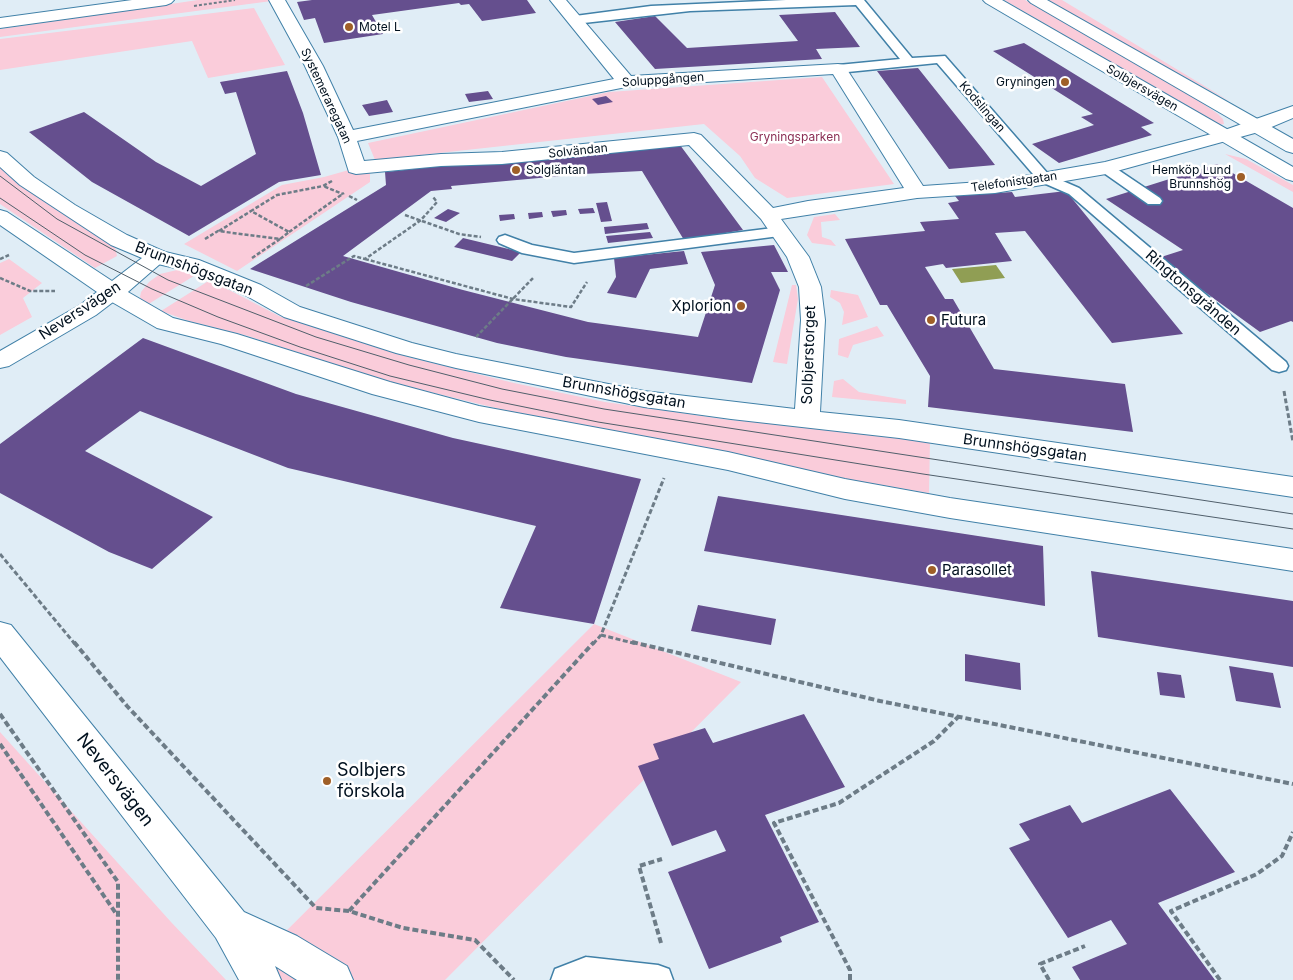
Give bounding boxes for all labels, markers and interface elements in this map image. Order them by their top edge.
place label: Motel L [359,20,401,34]
marker: Motel L [343,21,355,33]
street label: Systemeraregatan [298,46,354,146]
street label: Solbjersvägen [1103,62,1181,114]
street label: Soluppgången [621,70,705,90]
place label: Gryningen [996,75,1055,89]
marker: Gryningen [1059,76,1071,88]
street label: Kodslingan [956,79,1008,135]
park label: Gryningsparken [750,130,840,144]
street label: Solvändan [548,141,608,161]
place label: Solgläntan [526,163,586,177]
place label: Hemköp Lund Brunnshög [1152,163,1231,191]
marker: Solgläntan [510,164,522,176]
street label: Telefonistgatan [970,169,1058,195]
marker: Hemköp Lund Brunnshög [1235,171,1247,183]
street label: Brunnshögsgatan [132,238,256,300]
street label: Ringtonsgränden [1142,247,1244,339]
street label: Neversvägen [36,278,124,344]
place label: Xplorion [672,297,731,315]
marker: Xplorion [735,300,747,312]
street label: Solbjerstorget [798,305,820,405]
place label: Futura [941,311,986,329]
marker: Futura [925,314,937,326]
street label: Brunnshögsgatan [561,373,687,413]
street label: Brunnshögsgatan [962,430,1088,466]
place label: Parasollet [942,561,1012,579]
marker: Parasollet [926,564,938,576]
street label: Neversvägen [72,729,158,831]
place label: Solbjers förskola [337,760,406,802]
marker: Solbjers förskola [321,775,333,787]

